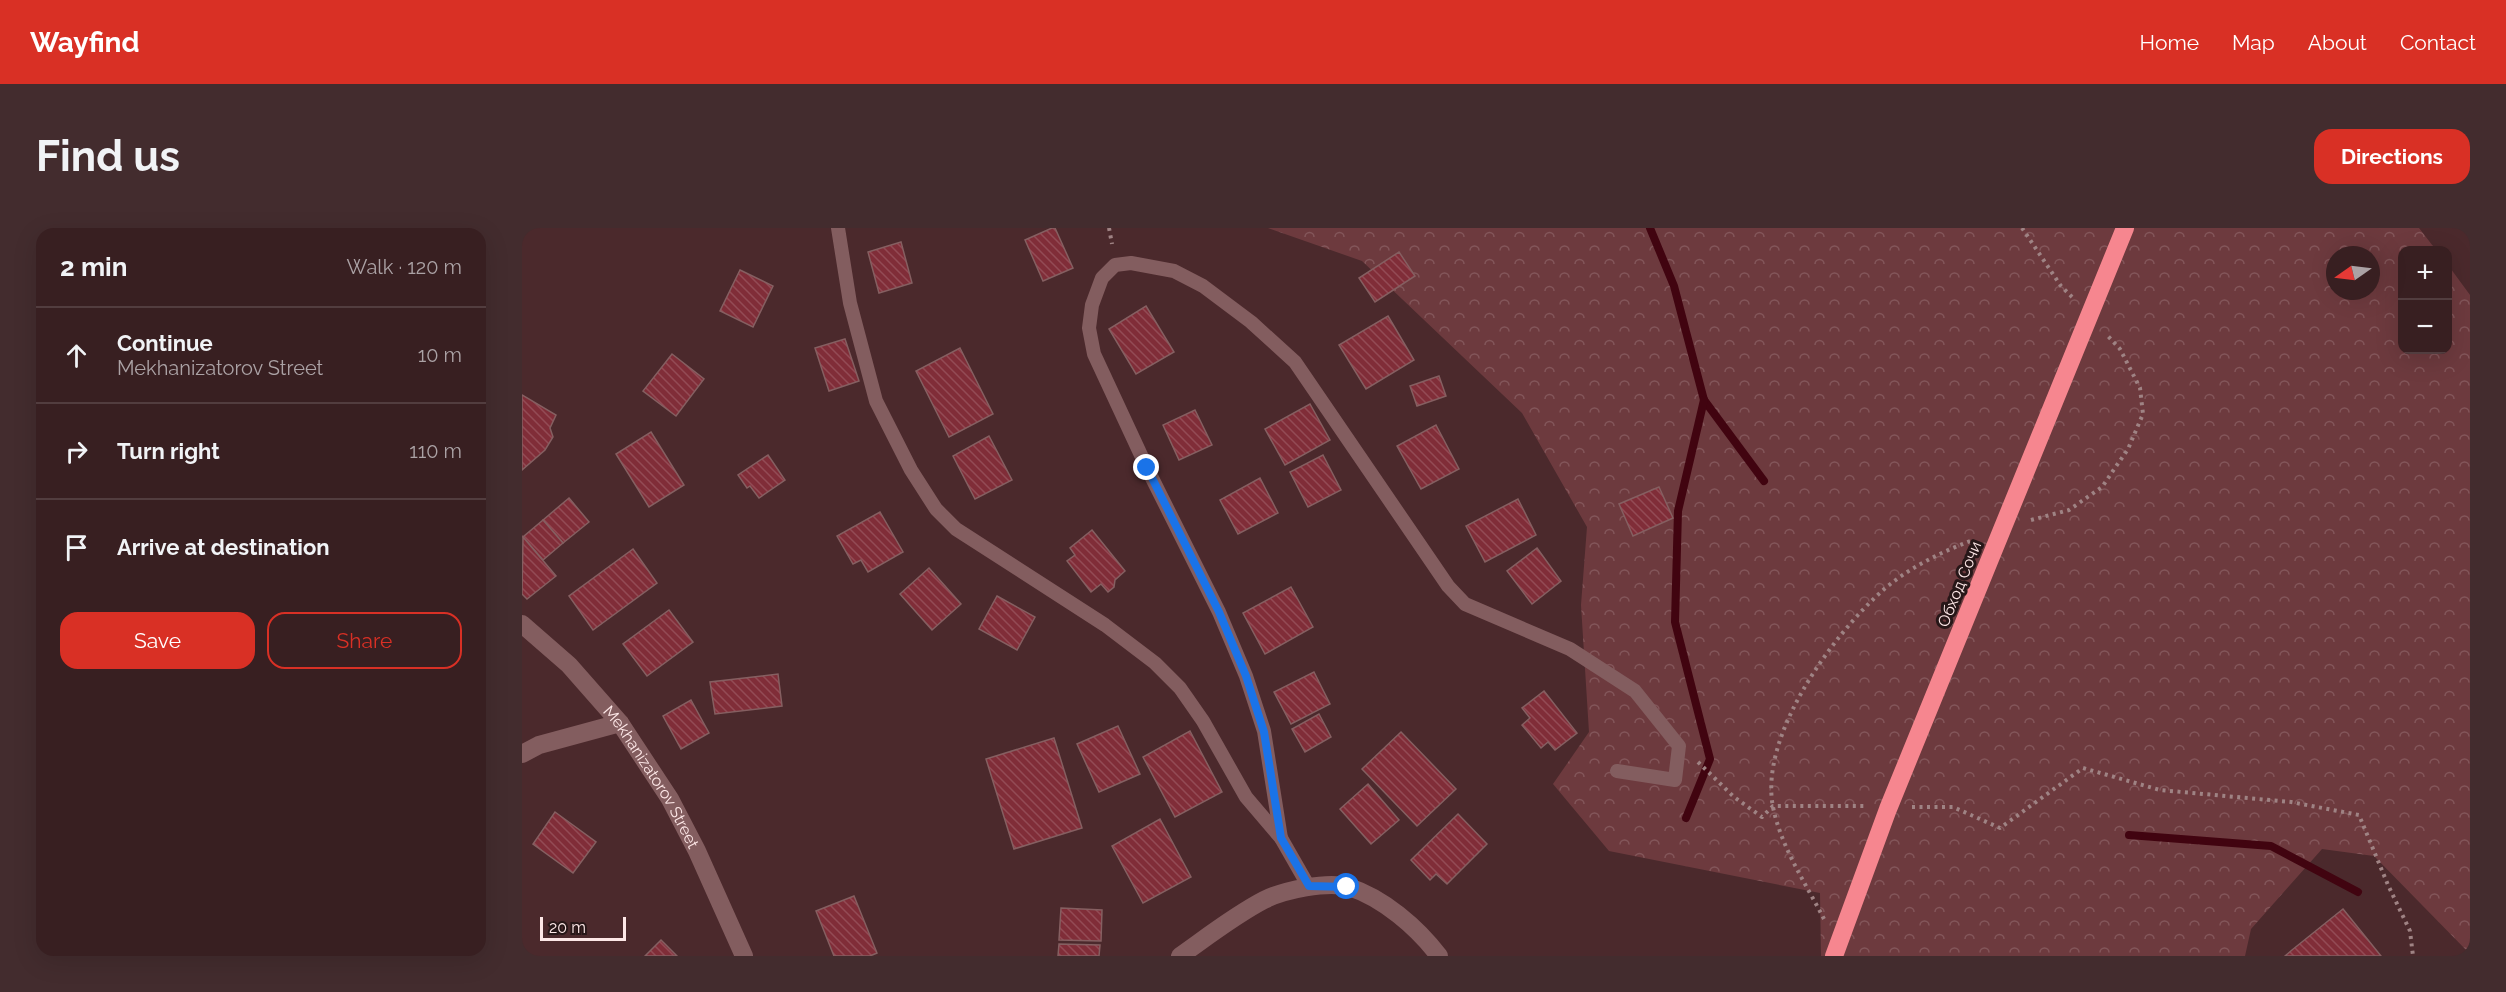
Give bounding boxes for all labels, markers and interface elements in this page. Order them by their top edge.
text: Wayfind [30,26,140,59]
text: Home [2140,30,2199,55]
text: Map [2232,30,2275,55]
text: About [2308,30,2367,55]
text: Contact [2400,30,2476,55]
button: Directions [2314,129,2470,184]
text: Find us [36,132,180,181]
north arrow [2326,246,2380,300]
map controls [2398,246,2452,354]
button: + [2398,246,2452,300]
text: 2 min [60,252,127,282]
text: Walk · 120 m [347,255,462,279]
button: − [2398,300,2452,354]
text: Continue [117,330,213,356]
icon: ahead [60,339,93,372]
text: 10 m [418,343,462,367]
text: Mekhanizatorov Street [117,356,323,380]
icon: right [60,435,93,468]
text: Turn right [117,438,220,464]
text: 110 m [409,439,462,463]
route end [1133,454,1159,480]
icon: arrive [60,531,93,564]
text: Arrive at destination [117,534,330,560]
street label: Обход Сочи [1934,539,1985,630]
button: Save [60,612,255,669]
button: Share [267,612,462,669]
street label: Mekhanizatorov Street [599,702,703,852]
route start [1333,873,1359,899]
scale bar [540,914,626,942]
text: 20 m [549,918,586,937]

